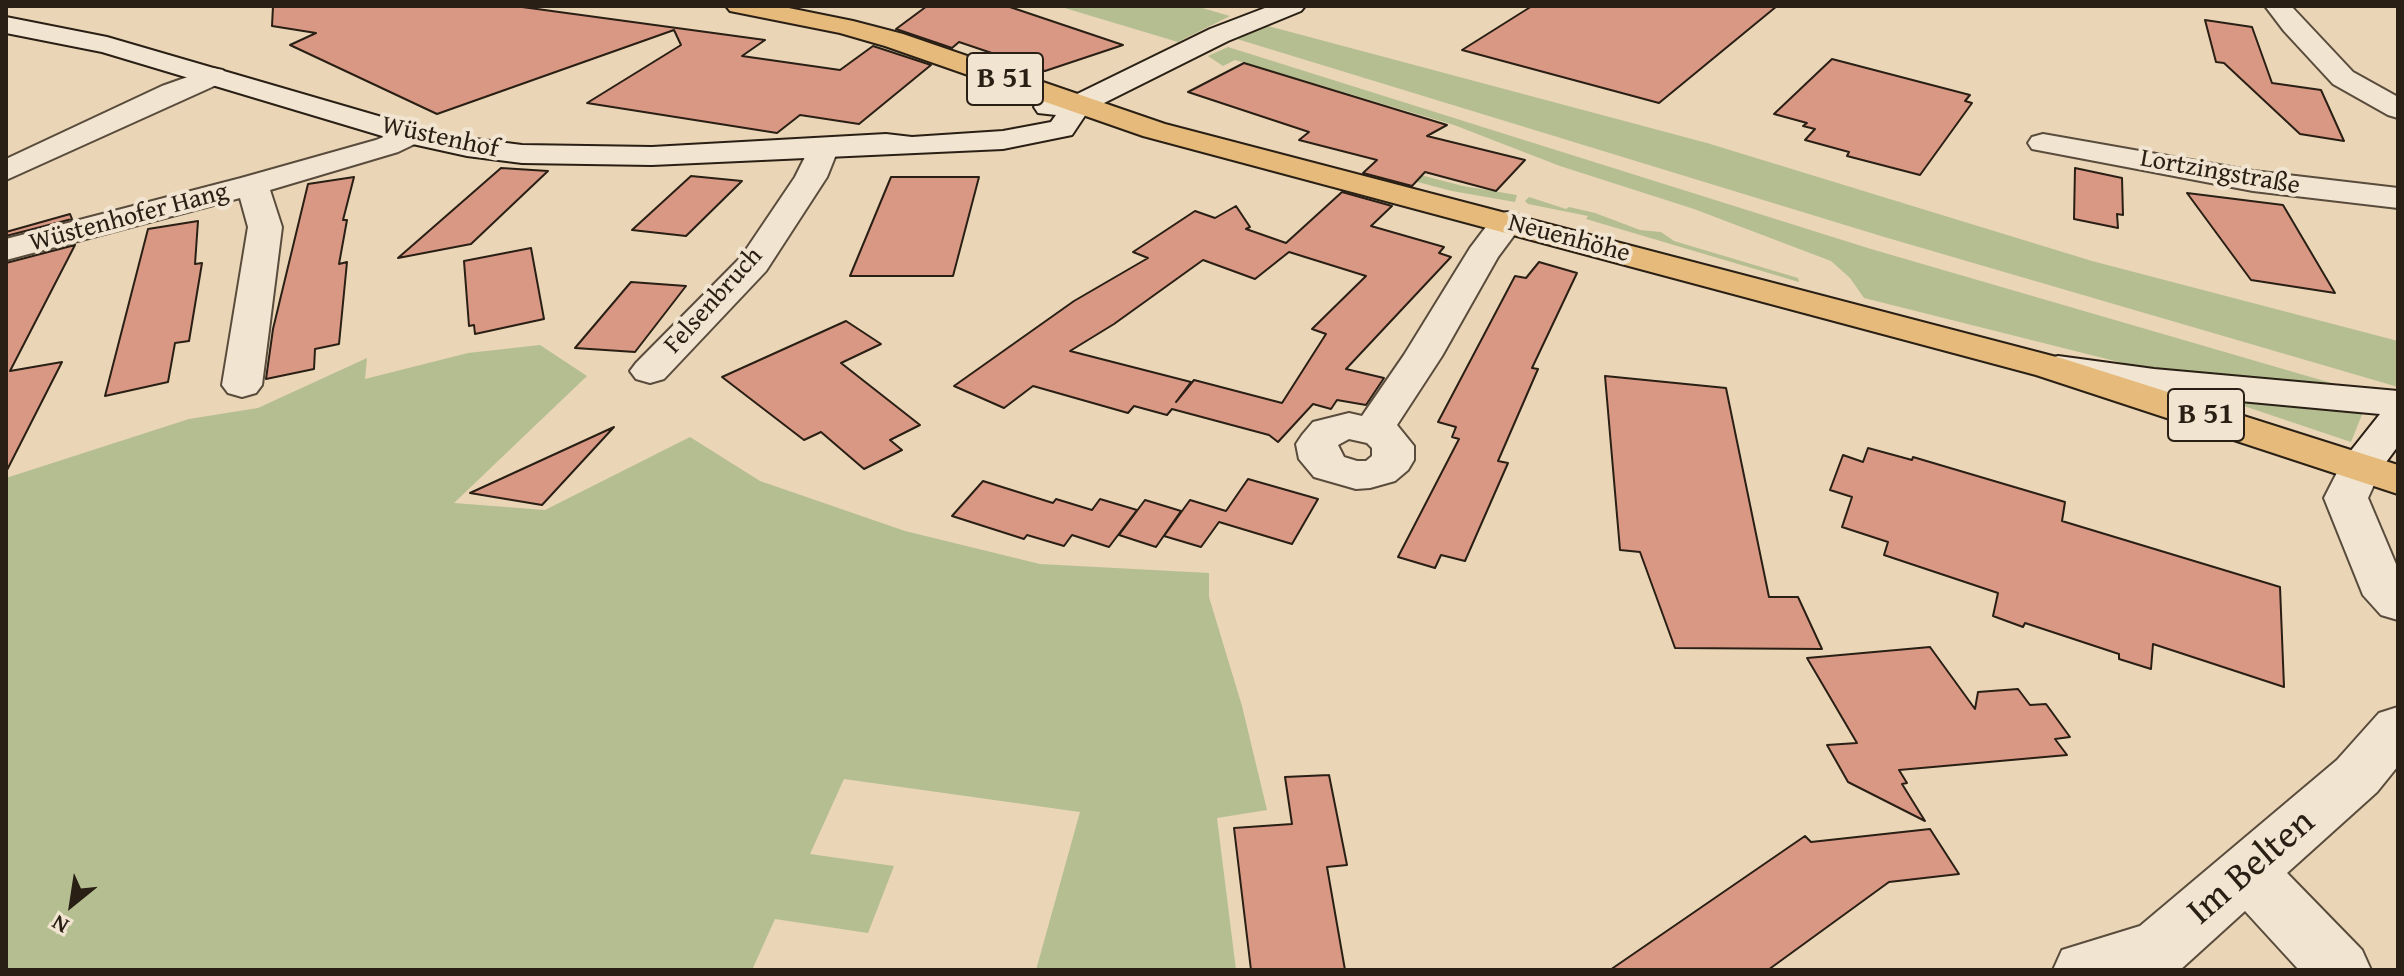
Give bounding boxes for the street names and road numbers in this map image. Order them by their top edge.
road number: B 51 [967,53,1043,105]
street label: Wüstenhof [379,110,501,166]
street label: Lortzingstraße [2138,144,2302,202]
street label: Wüstenhofer Hang [26,176,232,260]
street label: Neuenhöhe [1505,208,1633,270]
street label: Felsenbruch [658,241,770,361]
road number: B 51 [2168,389,2244,441]
street label: Im Belten [2179,800,2325,936]

